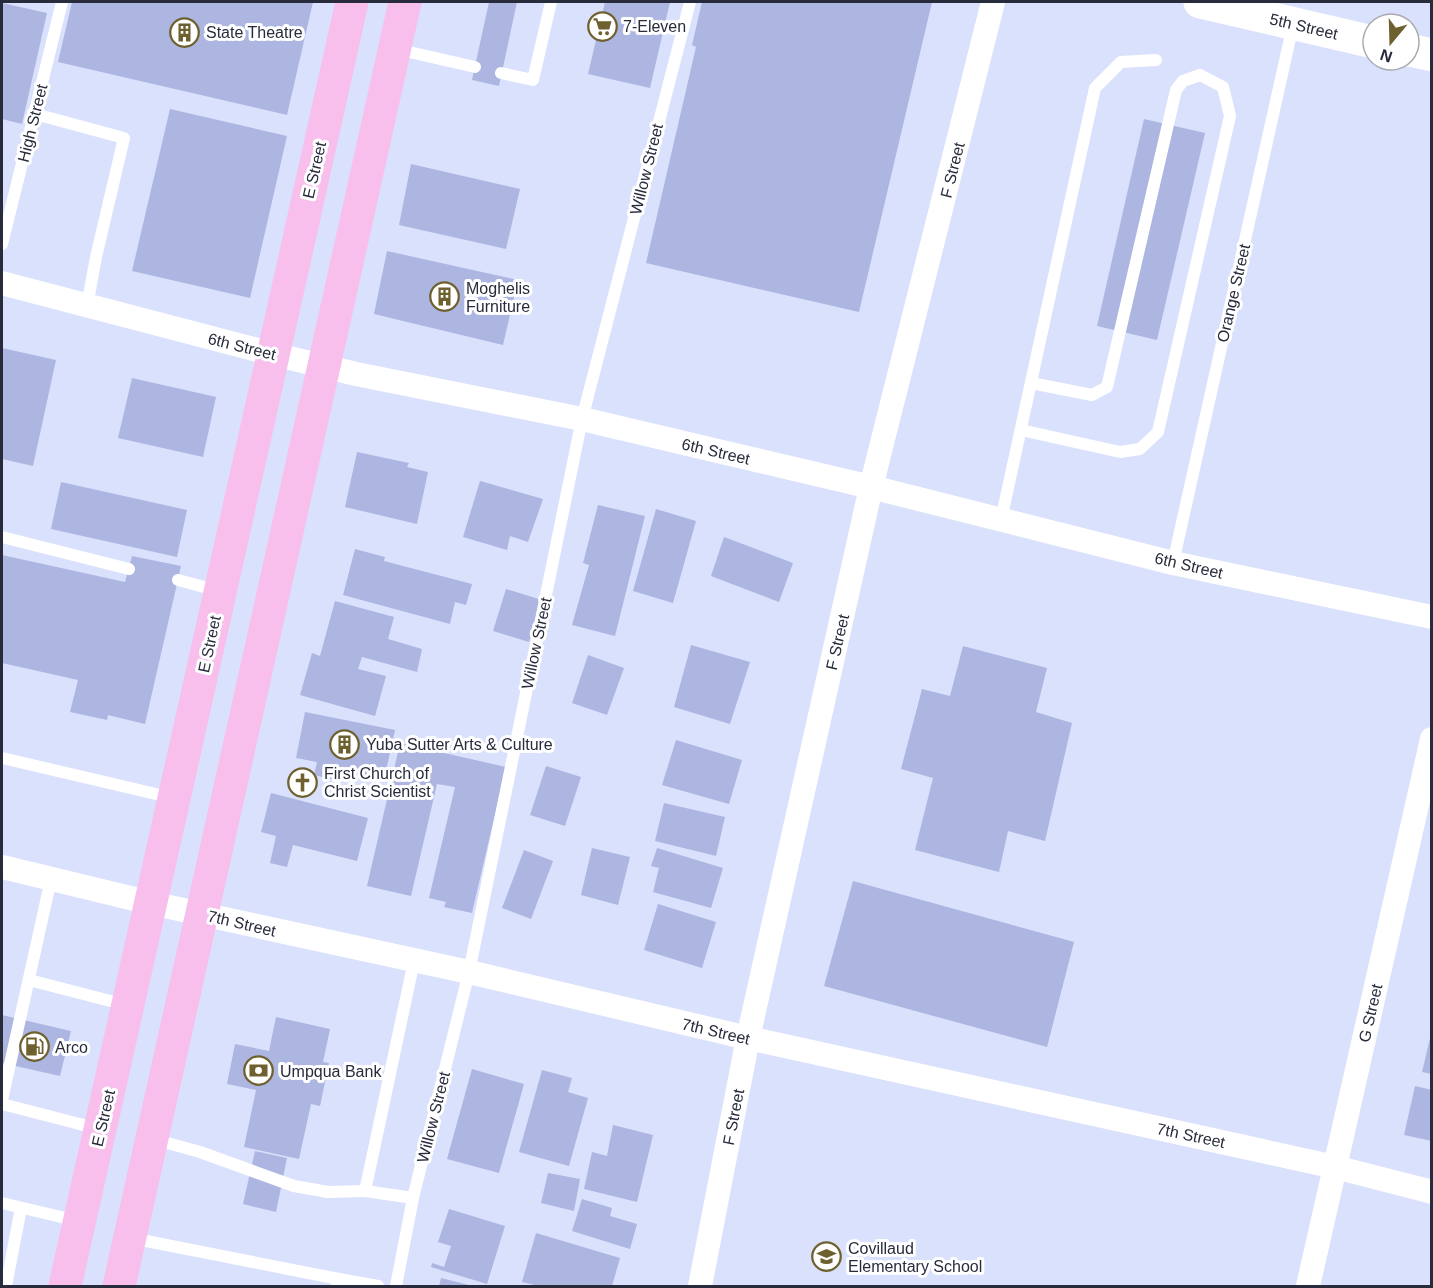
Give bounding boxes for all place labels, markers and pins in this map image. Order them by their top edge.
supermarket icon: 7-Eleven [586,10,618,42]
building icon: State Theatre [169,16,201,48]
place label: 7-Eleven [623,18,686,35]
place label: State Theatre [206,24,303,41]
place label: Moghelis Furniture [466,280,530,315]
building icon: Moghelis Furniture [429,281,461,313]
building icon: Yuba Sutter Arts & Culture [329,728,361,760]
place label: Yuba Sutter Arts & Culture [366,736,553,753]
place label: First Church of Christ Scientist [324,765,431,800]
church icon: First Church of Christ Scientist [287,766,319,798]
fuel station icon: Arco [18,1031,50,1063]
place label: Arco [55,1039,88,1056]
bank icon: Umpqua Bank [243,1055,275,1087]
place label: Umpqua Bank [280,1063,382,1080]
place label: Covillaud Elementary School [848,1240,982,1275]
school or university icon: Covillaud Elementary School [811,1241,843,1273]

